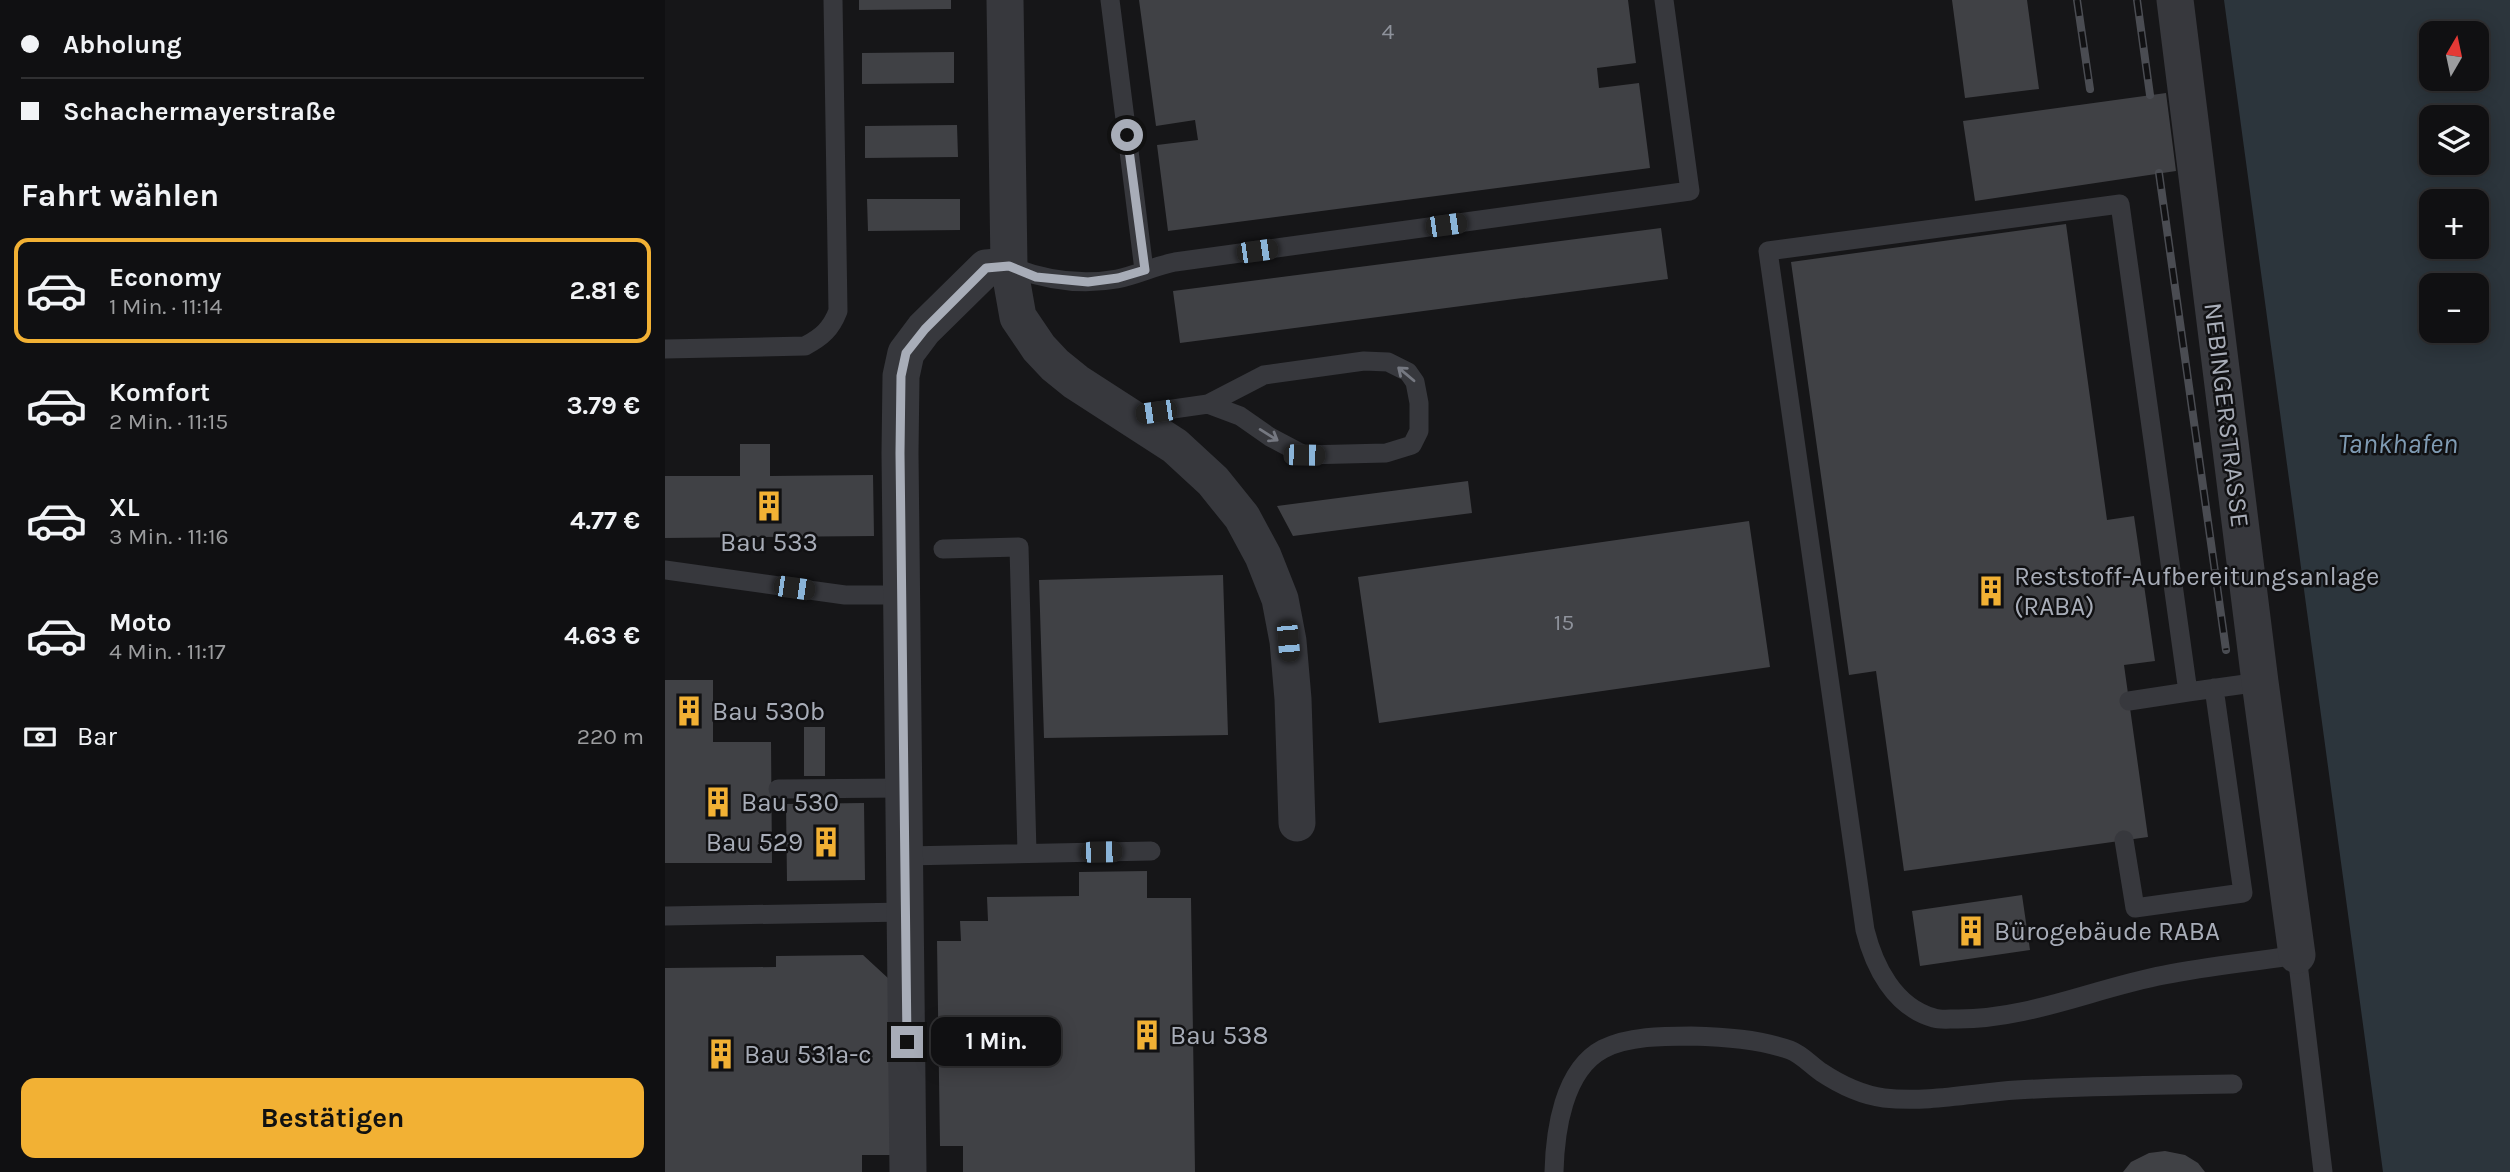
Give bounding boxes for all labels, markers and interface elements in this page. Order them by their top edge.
house number: 4 [1382,18,1395,45]
north arrow [2419,21,2489,91]
map controls [2419,21,2489,343]
text: Abholung [63,29,182,60]
text: Schachermayerstraße [63,96,336,127]
button: layers [2419,105,2489,175]
route start [1111,119,1143,151]
text: Fahrt wählen [21,177,219,214]
button: + [2419,189,2489,259]
car [1424,212,1469,238]
car [1235,238,1280,264]
icon: car [25,259,88,322]
text: Economy [109,262,221,293]
button: − [2419,273,2489,343]
text: 2.81 € [570,275,640,306]
text: 1 Min. · 11:14 [109,293,222,320]
street label: NEBINGERSTRASSE [2197,301,2256,529]
one-way arrow [1397,367,1415,383]
icon: car [25,374,88,437]
text: Komfort [109,377,210,408]
text: 3.79 € [566,390,640,421]
car [1134,399,1179,425]
text: 2 Min. · 11:15 [109,408,228,435]
water label: Tankhafen [2338,427,2458,460]
one-way arrow [1258,429,1278,443]
car [1283,444,1326,466]
icon: car [25,489,88,552]
building icon: Bau 533 [752,489,786,523]
text: XL [109,492,140,523]
text: 4.77 € [570,505,640,536]
text: 3 Min. · 11:16 [109,523,229,550]
place label: Bau 533 [720,527,818,558]
place label: Reststoff-Aufbereitungsanlage (RABA) [2014,561,2379,622]
building icon: Reststoff-Aufbereitungsanlage (RABA) [1974,574,2008,608]
car [772,575,817,601]
icon: car [25,604,88,667]
text: Moto [109,607,171,638]
house number: 15 [1554,609,1574,636]
car [1276,619,1301,663]
text: 4.63 € [564,620,640,651]
text: 4 Min. · 11:17 [109,638,226,665]
building icon: Bau 530b [672,694,706,728]
place label: Bau 530b [712,696,825,727]
icon: cash [21,718,59,756]
text: Bar [77,721,117,752]
text: 220 m [577,723,644,750]
building icon: Bau 530 [701,785,735,819]
place label: Bau 530 [741,787,839,818]
building icon: Bau 529 [809,825,843,859]
place label: Bau 529 [706,827,803,858]
car [1080,841,1123,863]
building icon: Bürogebäude RABA [1954,914,1988,948]
place label: Bürogebäude RABA [1994,916,2220,947]
callout: 1 Min. [931,1018,1061,1066]
building icon: Bau 538 [1130,1018,1164,1052]
place label: Bau 538 [1170,1020,1268,1051]
route end [891,1026,923,1058]
text: 1 Min. [966,1028,1026,1055]
building icon: Bau 531a-c [704,1037,738,1071]
place label: Bau 531a-c [744,1039,872,1070]
button: Bestätigen [21,1078,644,1158]

